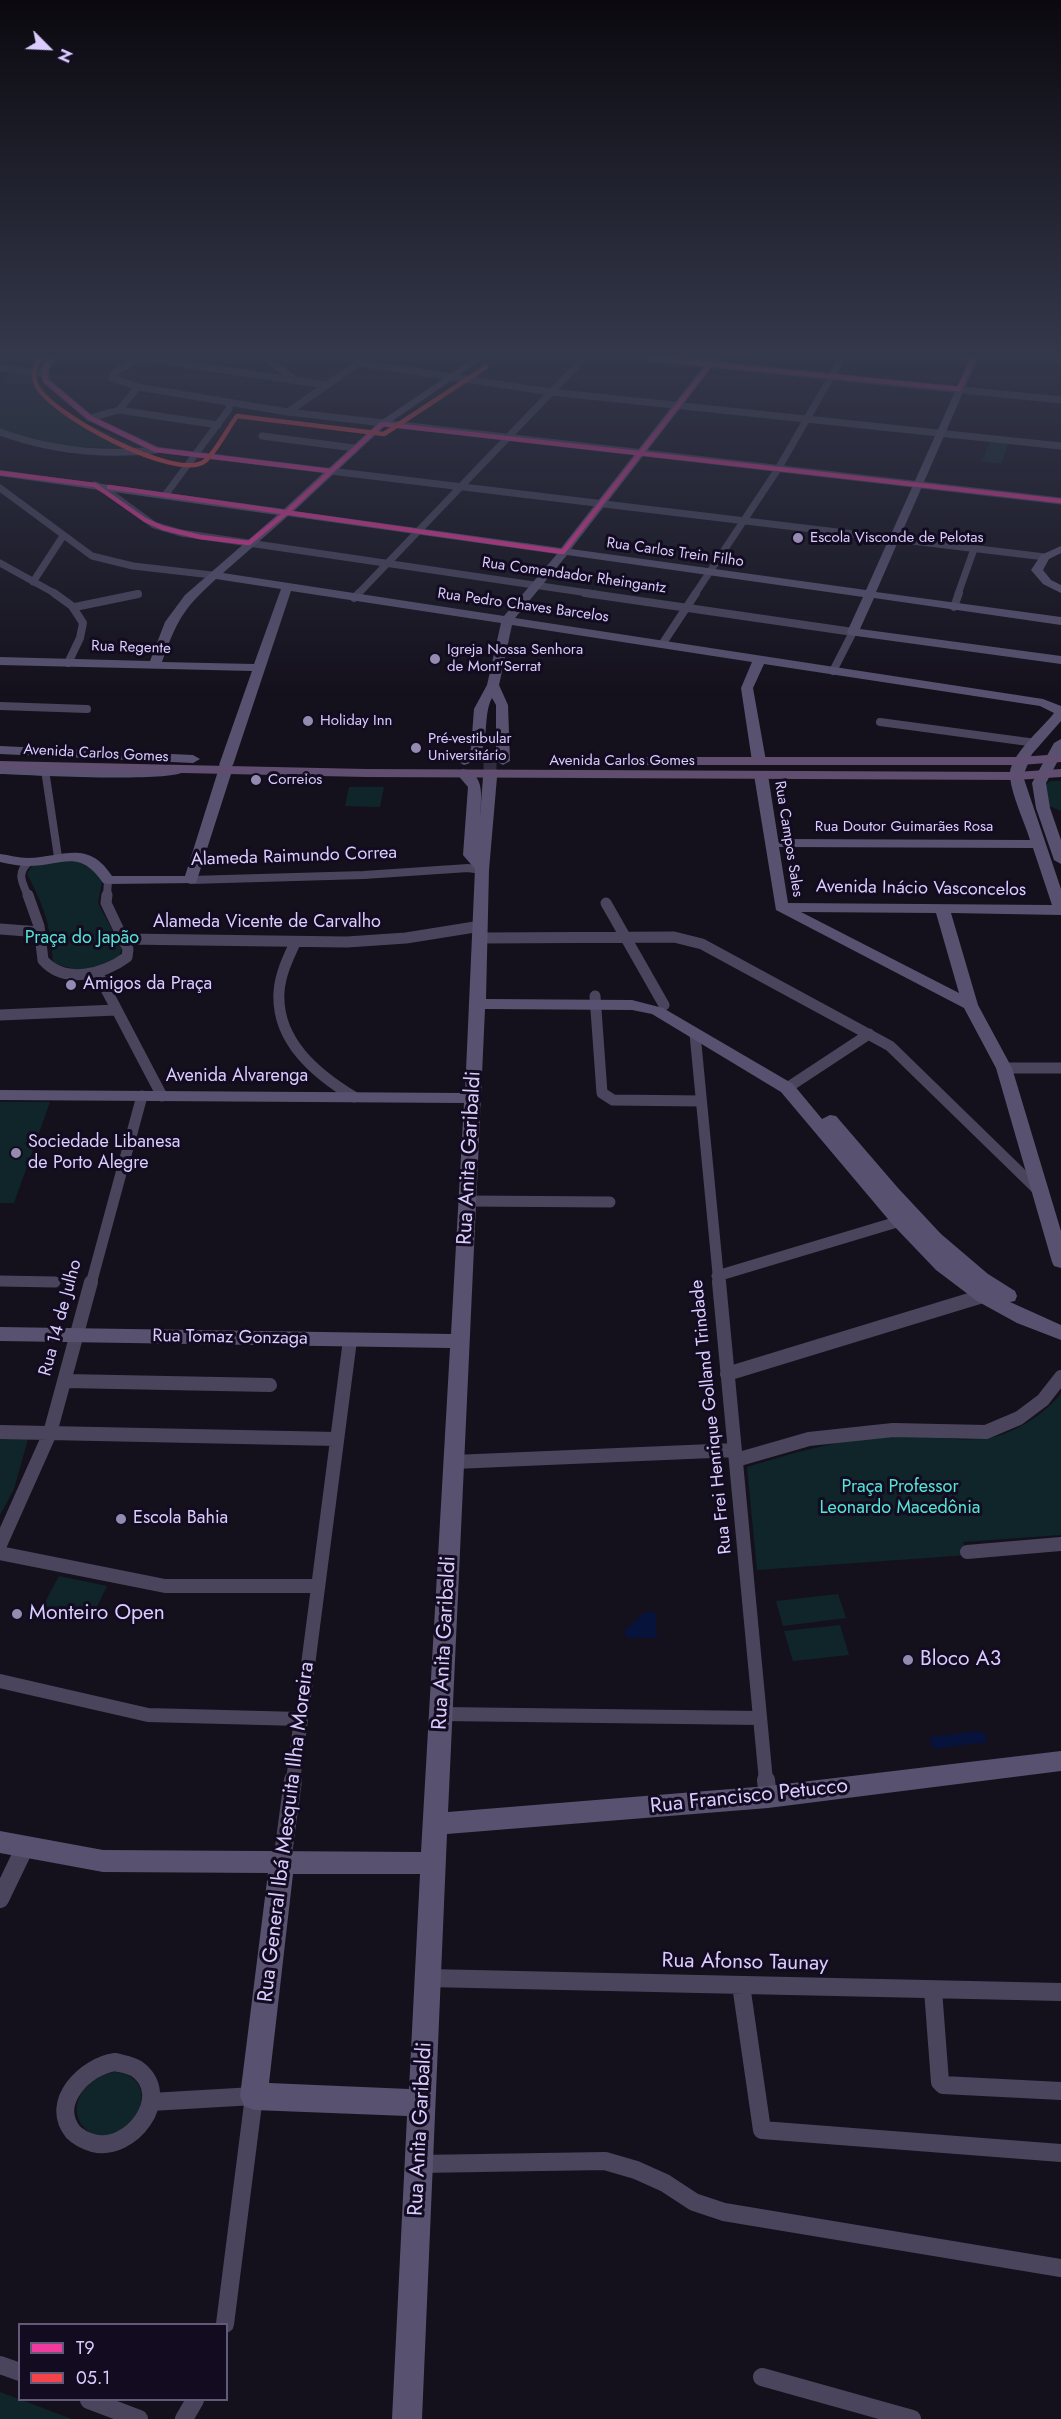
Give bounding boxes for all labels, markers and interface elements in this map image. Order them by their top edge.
north arrow [18,18,78,78]
text: N [52,45,78,66]
place label: Escola Visconde de Pelotas [810,529,983,547]
marker: Escola Visconde de Pelotas [791,531,805,545]
street label: Rua Carlos Trein Filho [605,534,745,572]
street label: Rua Comendador Rheingantz [481,554,667,598]
street label: Rua Pedro Chaves Barcelos [436,585,610,627]
street label: Rua Regente [91,638,171,658]
place label: Igreja Nossa Senhora de Mont'Serrat [447,641,583,676]
marker: Igreja Nossa Senhora de Mont'Serrat [428,652,442,666]
place label: Holiday Inn [320,712,392,730]
marker: Holiday Inn [301,714,315,728]
place label: Pré-vestibular Universitário [428,730,512,765]
street label: Avenida Carlos Gomes [23,741,169,767]
marker: Pré-vestibular Universitário [409,741,423,755]
street label: Avenida Carlos Gomes [549,752,695,770]
place label: Correios [268,771,322,789]
marker: Correios [249,773,263,787]
street label: Rua Campos Sales [770,780,806,898]
street label: Rua Doutor Guimarães Rosa [815,818,993,836]
street label: Alameda Raimundo Correa [191,843,397,871]
street label: Avenida Inácio Vasconcelos [816,876,1026,902]
street label: Alameda Vicente de Carvalho [153,912,381,934]
park label: Praça do Japão [25,928,139,950]
place label: Amigos da Praça [83,974,212,996]
marker: Amigos da Praça [64,978,78,992]
street label: Avenida Alvarenga [166,1066,308,1088]
street label: Rua Anita Garibaldi [453,1070,487,1246]
place label: Sociedade Libanesa de Porto Alegre [28,1132,180,1174]
marker: Sociedade Libanesa de Porto Alegre [9,1146,23,1160]
street label: Rua 14 de Julho [35,1257,87,1379]
street label: Rua Frei Henrique Golland Trindade [687,1279,737,1555]
street label: Rua Tomaz Gonzaga [152,1326,308,1350]
park label: Praça Professor Leonardo Macedônia [820,1477,980,1520]
place label: Escola Bahia [133,1508,228,1530]
marker: Escola Bahia [114,1512,128,1526]
street label: Rua Anita Garibaldi [428,1555,462,1731]
place label: Monteiro Open [29,1601,165,1627]
marker: Monteiro Open [10,1607,24,1621]
place label: Bloco A3 [920,1647,1001,1673]
marker: Bloco A3 [901,1653,915,1667]
street label: Rua General Ibá Mesquita Ilha Moreira [254,1660,320,2004]
street label: Rua Francisco Petucco [649,1774,849,1820]
street label: Rua Afonso Taunay [661,1949,829,1977]
street label: Rua Anita Garibaldi [404,2041,438,2217]
legend [18,2323,228,2401]
text: T9 [76,2335,95,2361]
text: 05.1 [76,2365,110,2391]

